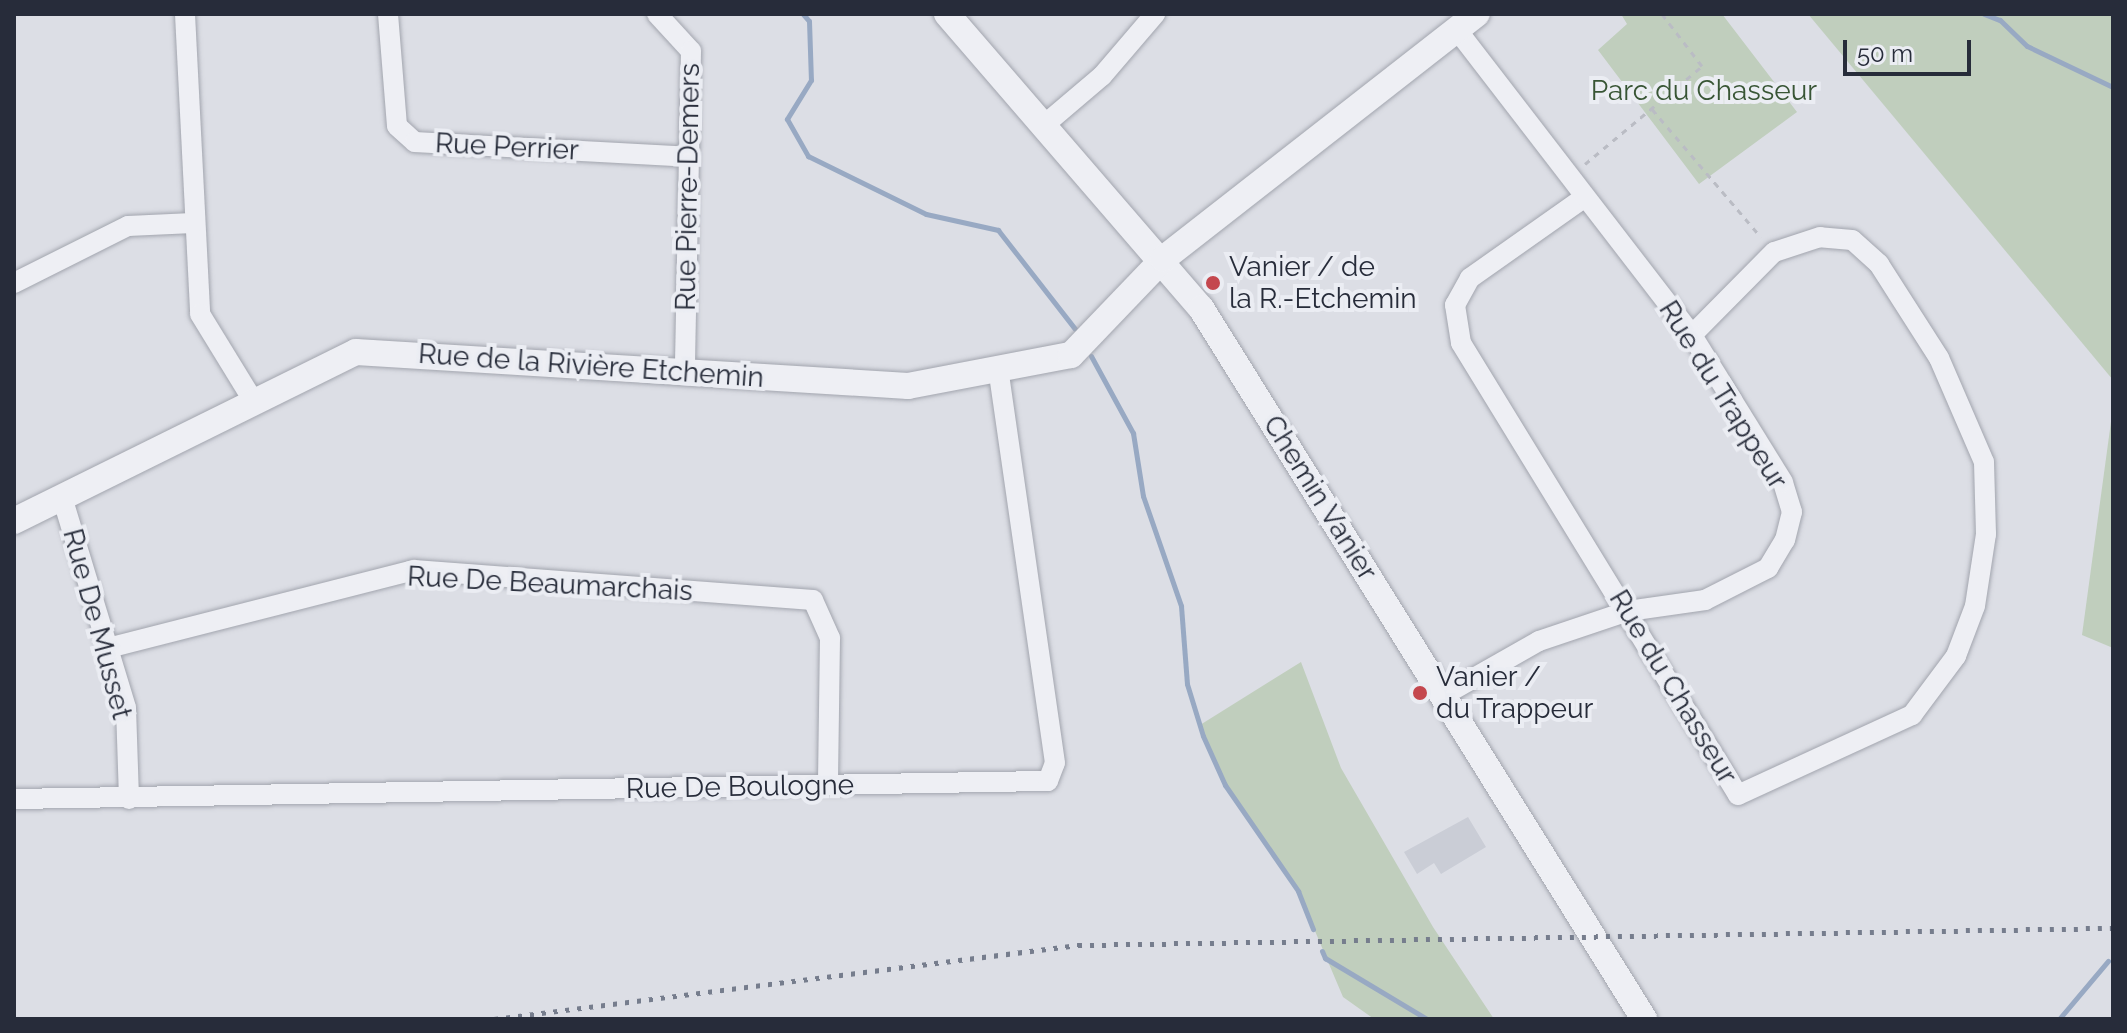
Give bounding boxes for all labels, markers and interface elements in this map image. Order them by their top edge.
scale bar [1847,24,1975,74]
text: 50 m [1857,39,1913,68]
street label: Rue Pierre-Demers [669,63,707,311]
park label: Parc du Chasseur [1591,74,1817,108]
street label: Rue Perrier [434,126,580,168]
place label: Vanier / de la R.-Etchemin [1229,250,1417,316]
marker: Vanier / de la R.-Etchemin [1204,274,1222,292]
street label: Rue du Trappeur [1651,294,1795,496]
street label: Rue de la Rivière Etchemin [417,337,765,395]
street label: Chemin Vanier [1256,409,1384,587]
street label: Rue De Musset [55,525,139,723]
street label: Rue De Beaumarchais [406,560,694,608]
street label: Rue du Chasseur [1602,584,1744,790]
place label: Vanier / du Trappeur [1436,660,1594,726]
marker: Vanier / du Trappeur [1411,684,1429,702]
street label: Rue De Boulogne [626,768,854,806]

